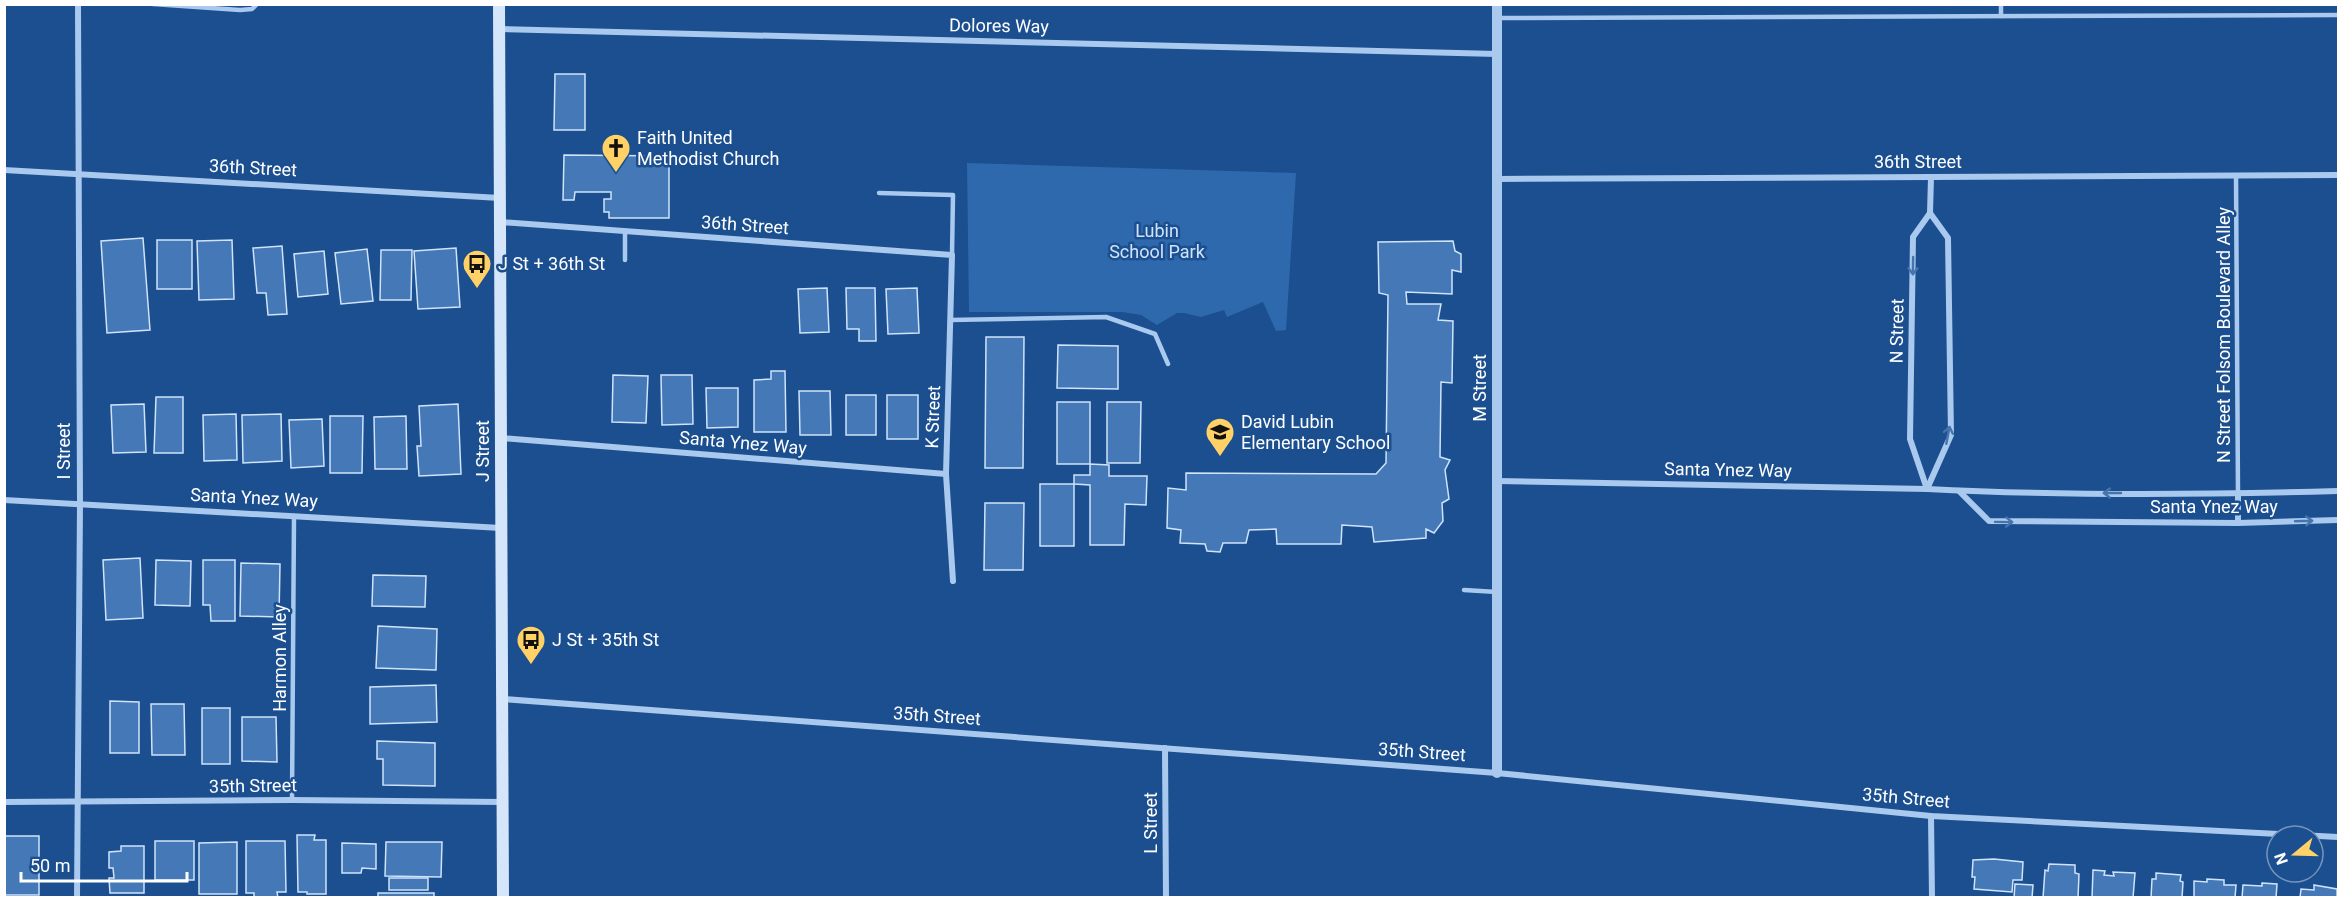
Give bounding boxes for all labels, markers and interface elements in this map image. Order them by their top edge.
street label: Dolores Way [949,14,1050,37]
place label: Faith United Methodist Church [637,127,779,169]
church icon: Faith United Methodist Church [600,132,632,174]
street label: 36th Street [1874,151,1962,172]
street label: 36th Street [209,155,298,180]
street label: N Street Folsom Boulevard Alley [2213,206,2234,463]
street label: 36th Street [700,211,790,238]
park label: Lubin School Park [1109,220,1206,262]
bus stop icon: J St + 36th St [461,248,493,290]
place label: J St + 36th St [498,253,605,274]
one-way arrow [1907,256,1918,276]
street label: N Street [1885,298,1908,364]
street label: M Street [1469,354,1490,422]
street label: K Street [921,385,944,449]
place label: David Lubin Elementary School [1241,411,1390,453]
school or university icon: David Lubin Elementary School [1204,416,1236,458]
street label: J Street [472,420,493,482]
street label: I Street [53,422,74,479]
street label: Santa Ynez Way [678,426,808,459]
one-way arrow [1943,426,1954,445]
street label: Santa Ynez Way [1664,458,1793,481]
street label: Santa Ynez Way [190,484,319,511]
one-way arrow [2103,487,2123,499]
street label: Santa Ynez Way [2150,496,2278,517]
one-way arrow [1993,516,2013,528]
one-way arrow [2293,516,2313,527]
street label: Harmon Alley [269,604,290,712]
bus stop icon: J St + 35th St [515,624,547,666]
place label: J St + 35th St [552,629,659,650]
street label: 35th Street [892,702,982,729]
street label: 35th Street [1377,738,1467,765]
street label: 35th Street [209,774,297,797]
street label: 35th Street [1861,783,1951,812]
street label: L Street [1140,792,1161,854]
north arrow [2265,824,2325,884]
scale bar [21,845,188,883]
text: N [2270,850,2292,867]
text: 50 m [30,855,70,876]

